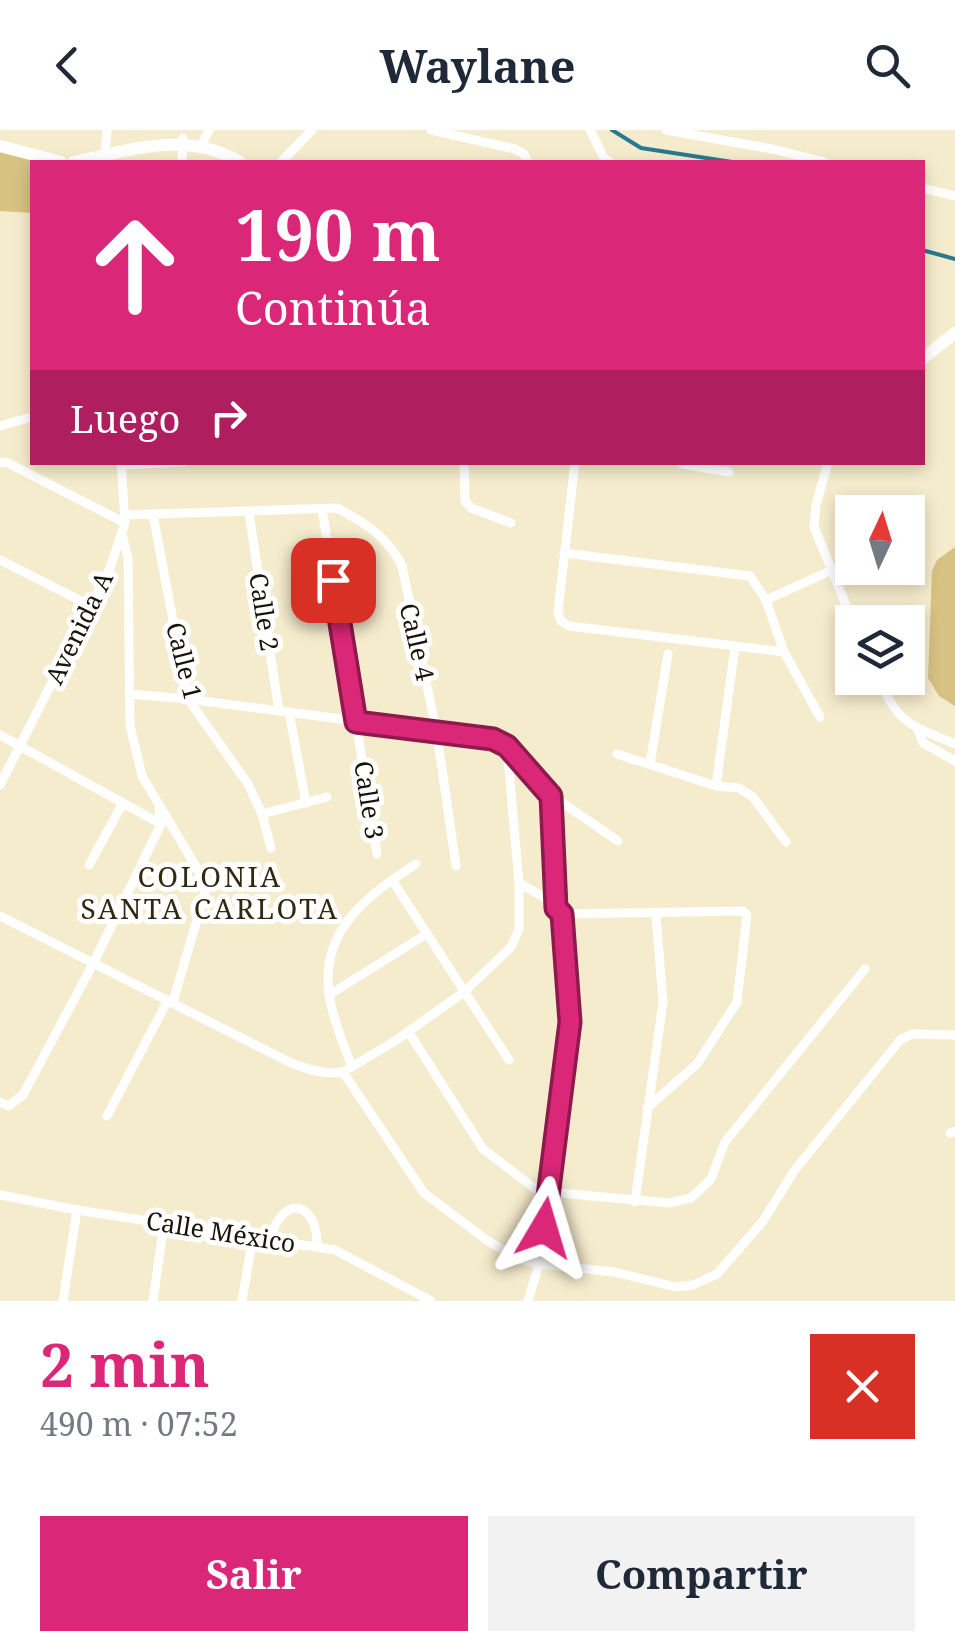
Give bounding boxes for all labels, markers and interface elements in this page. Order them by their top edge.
text: Waylane [380,35,575,96]
icon: back [40,38,95,93]
icon: search [860,38,915,93]
text: 190 m [235,186,441,282]
icon: ahead [70,200,200,330]
text: Continúa [235,277,431,338]
icon: right [201,390,256,445]
text: Luego [70,392,181,444]
north arrow [835,495,925,585]
map controls [835,495,925,695]
pin [291,538,376,623]
icon: arrive [306,553,361,608]
street label: Avenida A [36,565,120,690]
street label: Calle 2 [242,570,288,653]
street label: Calle 4 [393,600,443,684]
button: layers [835,605,925,695]
street label: Calle 1 [159,618,211,703]
street label: Calle 3 [347,758,393,841]
district label: COLONIA SANTA CARLOTA [81,857,339,927]
position arrow [492,1176,596,1280]
street label: Calle México [144,1202,298,1260]
text: 2 min [40,1323,210,1405]
button: close [810,1334,915,1439]
text: 490 m · 07:52 [40,1402,238,1445]
button: Salir [40,1516,468,1631]
button: Compartir [488,1516,915,1631]

